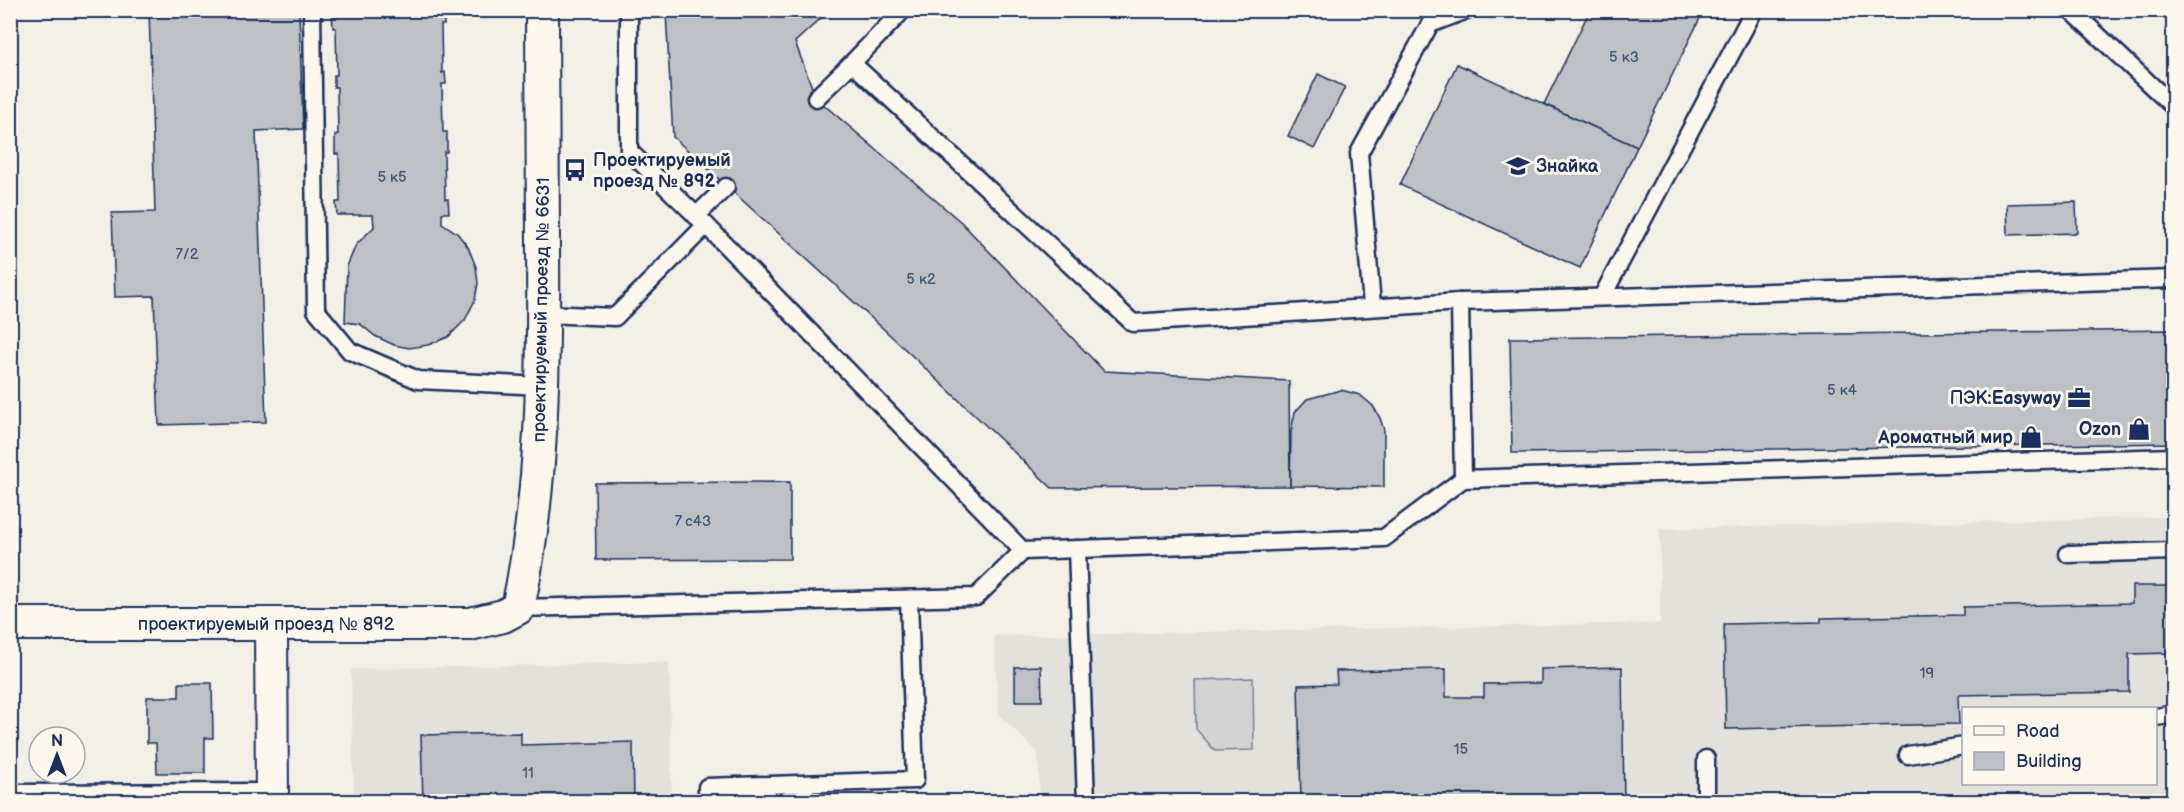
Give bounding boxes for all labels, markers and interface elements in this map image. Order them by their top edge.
house number: 5 к3 [1609,48,1639,67]
place label: Проектируемый проезд № 892 [593,150,731,192]
school or university icon: Знайка [1505,153,1531,179]
place label: Знайка [1536,156,1599,177]
bus stop icon: Проектируемый проезд № 892 [562,157,588,183]
house number: 5 к5 [377,168,407,187]
street label: проектируемый проезд № 6631 [529,177,554,443]
house number: 7/2 [176,245,199,264]
house number: 5 к2 [906,270,936,289]
house number: 5 к4 [1827,381,1857,400]
office icon: ПЭК:Easyway [2066,385,2092,411]
place label: ПЭК:Easyway [1950,388,2062,409]
shop icon: Ozon [2126,416,2152,442]
place label: Ozon [2079,419,2121,440]
shop icon: Ароматный мир [2018,424,2044,450]
place label: Ароматный мир [1877,427,2013,448]
house number: 7 с43 [675,512,711,531]
street label: проектируемый проезд № 892 [138,614,395,635]
house number: 19 [1920,664,1934,683]
legend [1962,707,2157,785]
text: Road [2016,721,2060,742]
north arrow [27,725,87,785]
text: N [51,732,63,751]
house number: 15 [1454,740,1468,759]
text: Building [2016,751,2082,772]
house number: 11 [522,764,534,783]

